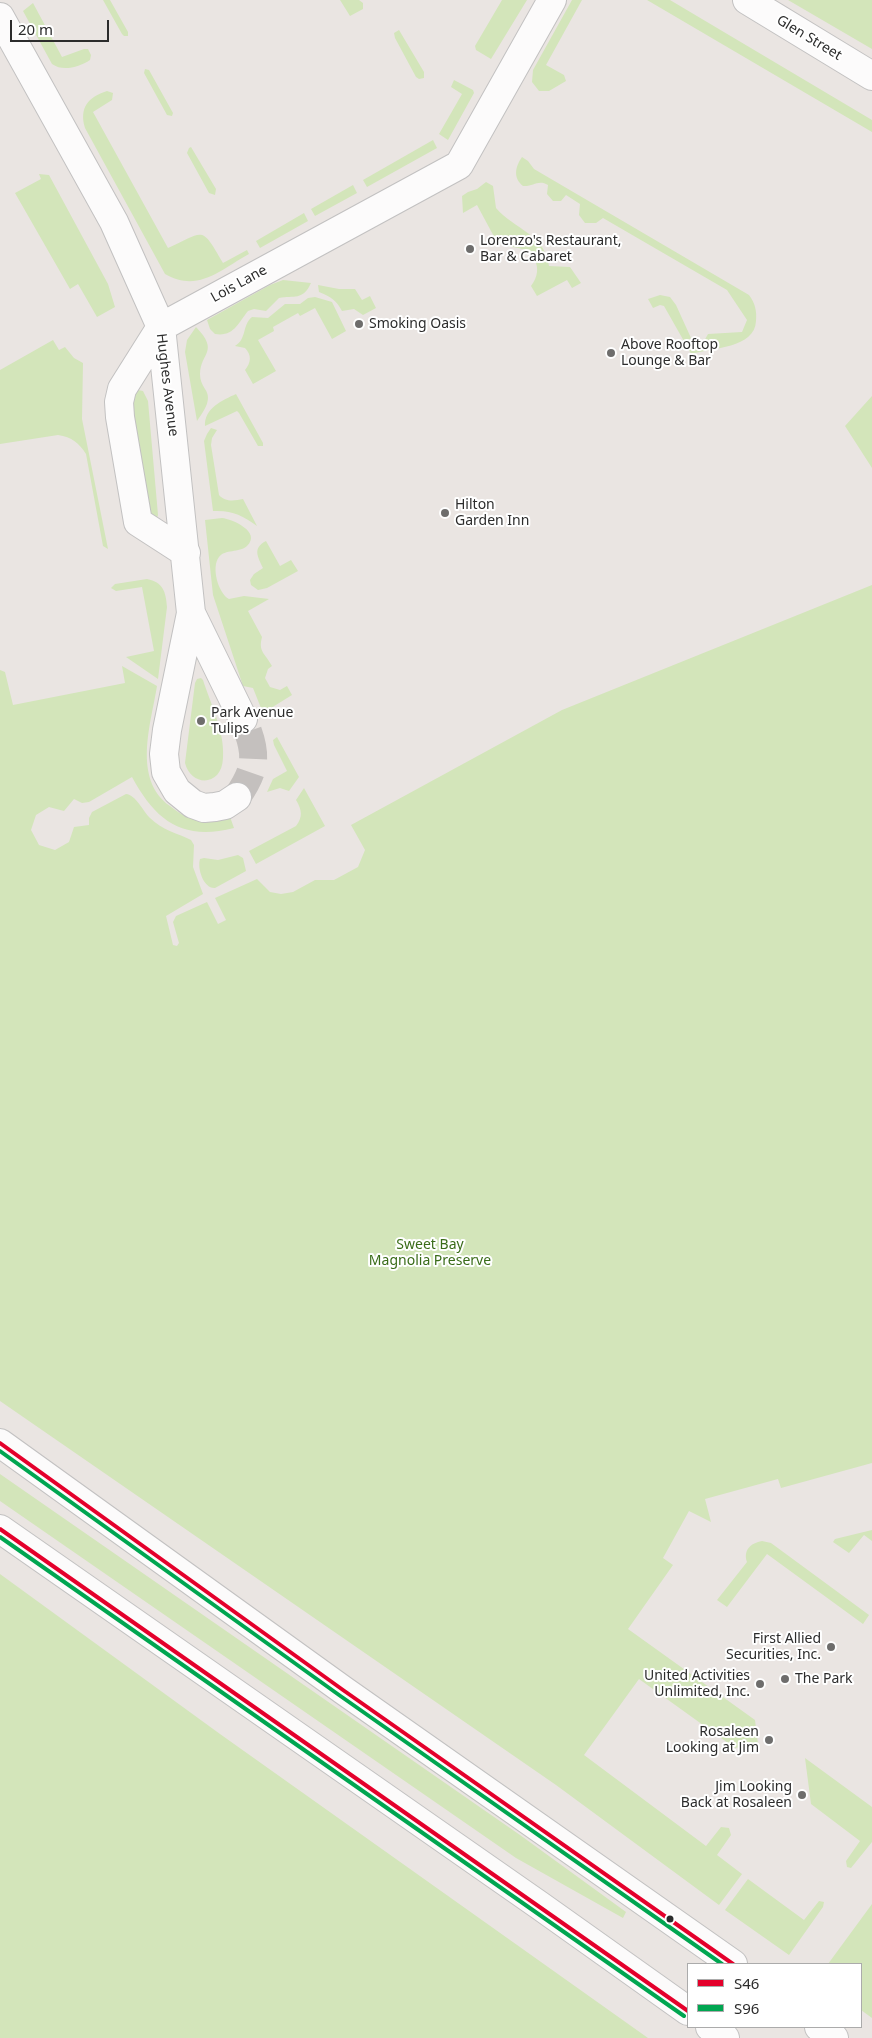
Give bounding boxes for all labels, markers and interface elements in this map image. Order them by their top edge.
scale bar [12,10,111,42]
street label: Glen Street [773,12,845,64]
text: 20 m [18,19,53,39]
place label: Lorenzo's Restaurant, Bar & Cabaret [480,233,622,266]
marker: Lorenzo's Restaurant, Bar & Cabaret [464,243,476,255]
street label: Lois Lane [208,262,270,306]
place label: Smoking Oasis [369,316,466,332]
marker: Smoking Oasis [353,318,365,330]
street label: Hughes Avenue [152,333,182,437]
place label: Above Rooftop Lounge & Bar [621,337,718,370]
marker: Above Rooftop Lounge & Bar [605,347,617,359]
place label: Hilton Garden Inn [455,497,529,530]
marker: Hilton Garden Inn [439,507,451,519]
place label: Park Avenue Tulips [211,705,293,738]
marker: Park Avenue Tulips [195,715,207,727]
park label: Sweet Bay Magnolia Preserve [369,1237,491,1270]
place label: First Allied Securities, Inc. [726,1631,821,1664]
marker: First Allied Securities, Inc. [825,1641,837,1653]
place label: United Activities Unlimited, Inc. [644,1668,750,1700]
place label: The Park [795,1671,853,1687]
marker: The Park [779,1673,791,1685]
marker: United Activities Unlimited, Inc. [754,1678,766,1690]
place label: Rosaleen Looking at Jim [666,1724,759,1756]
marker: Rosaleen Looking at Jim [763,1734,775,1746]
place label: Jim Looking Back at Rosaleen [681,1779,792,1811]
marker: Jim Looking Back at Rosaleen [796,1789,808,1801]
unlabelled marker [665,1914,675,1924]
legend [687,1963,862,2028]
text: S46 [734,1973,759,1993]
text: S96 [734,1998,759,2018]

